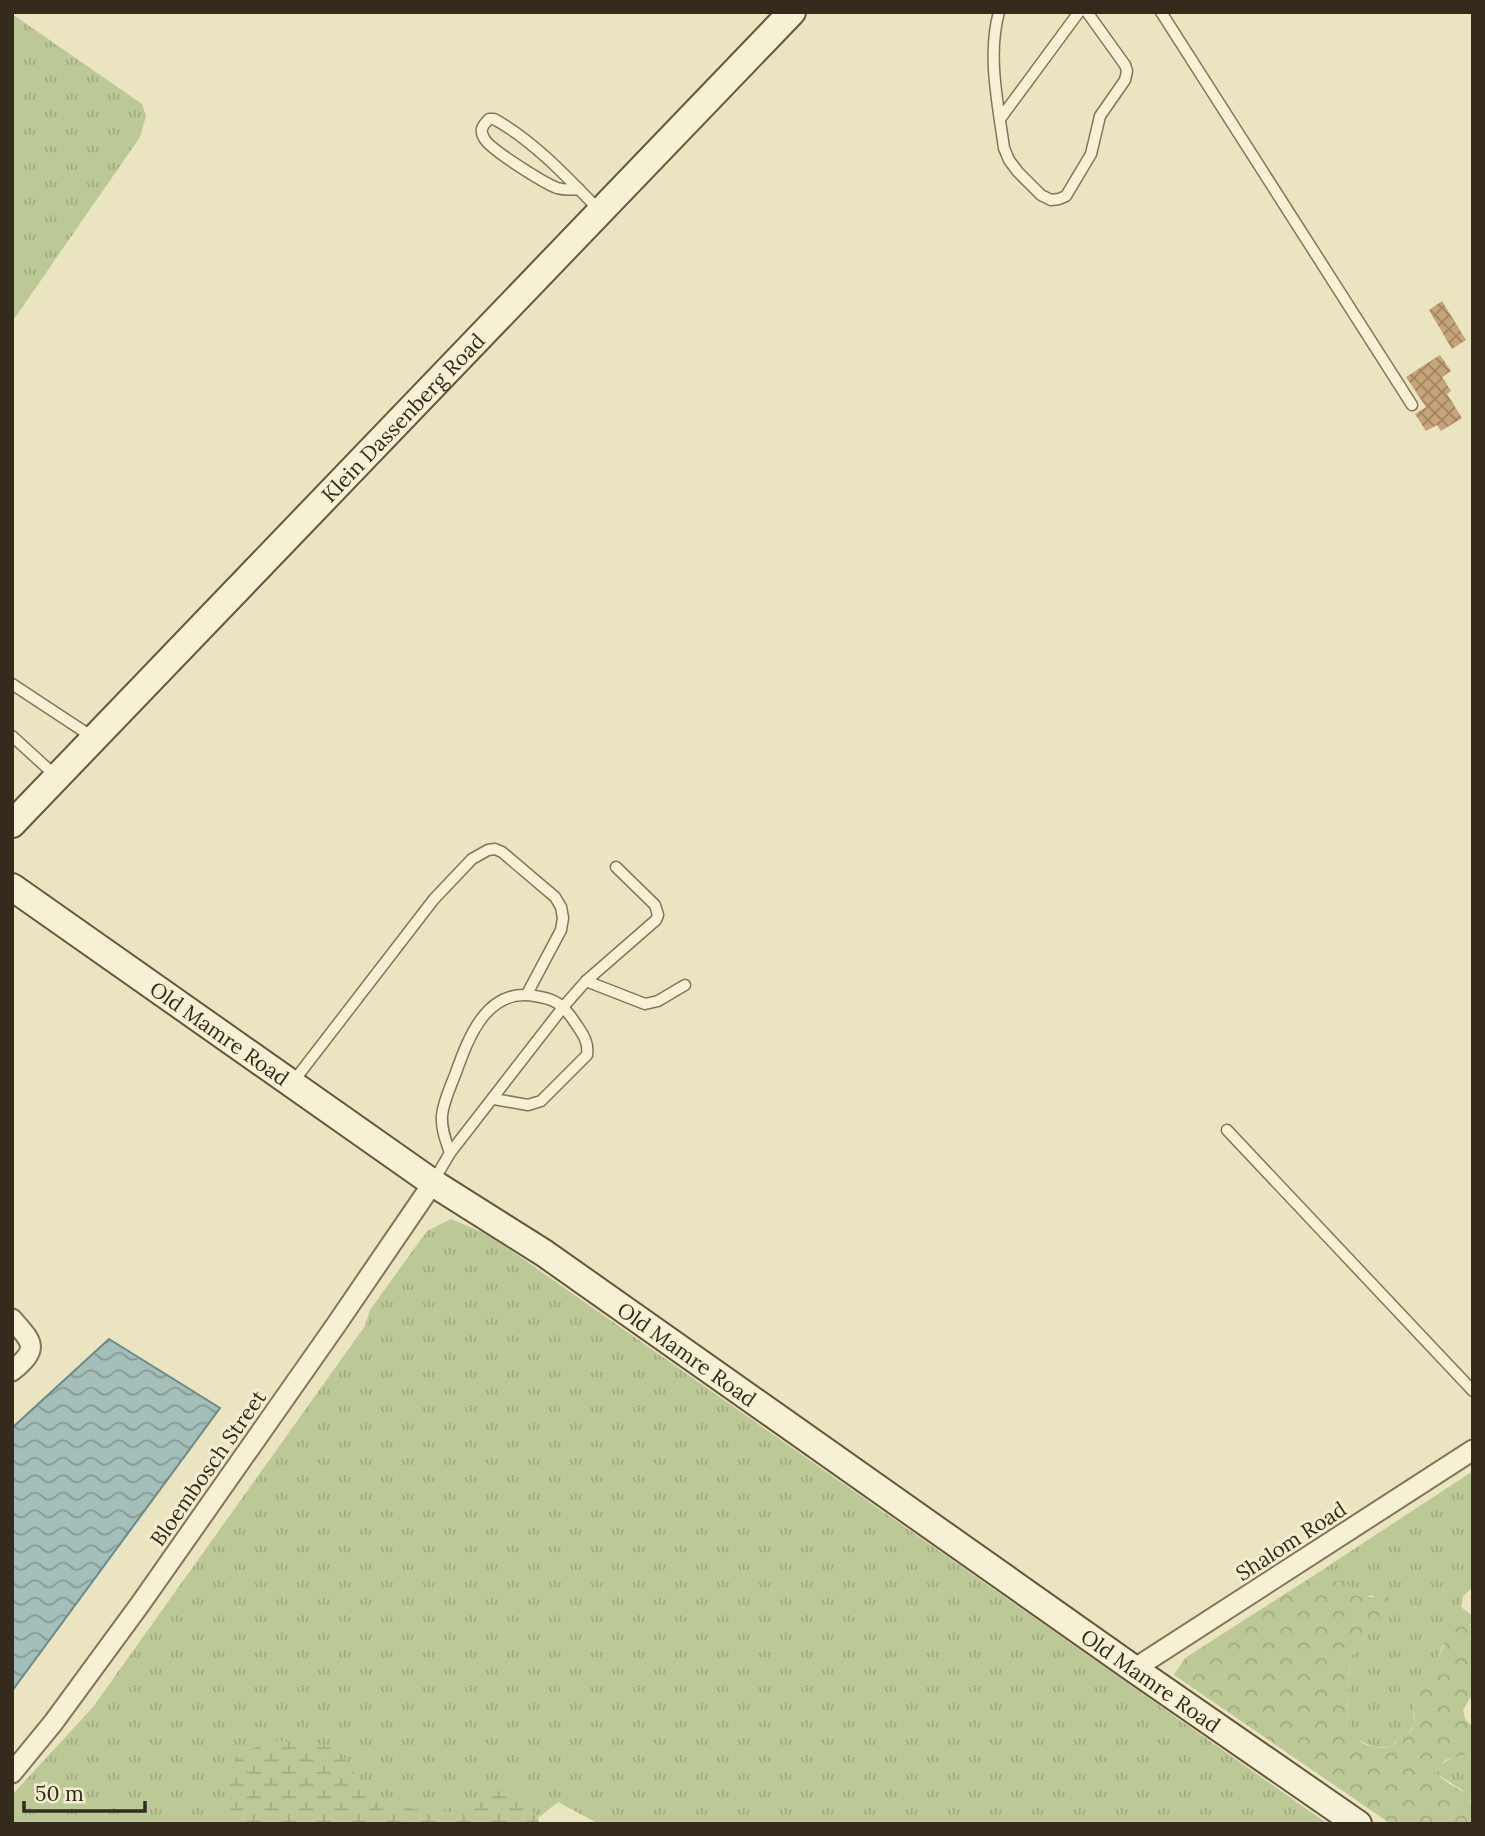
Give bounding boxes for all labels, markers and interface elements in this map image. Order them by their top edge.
street label: Klein Dassenberg Road [315,327,490,507]
street label: Old Mamre Road [145,975,295,1091]
street label: Old Mamre Road [612,1296,762,1412]
street label: Bloembosch Street [144,1384,272,1551]
street label: Shalom Road [1231,1495,1351,1587]
street label: Old Mamre Road [1076,1622,1226,1738]
scale bar [24,1770,145,1814]
text: 50 m [35,1780,84,1807]

